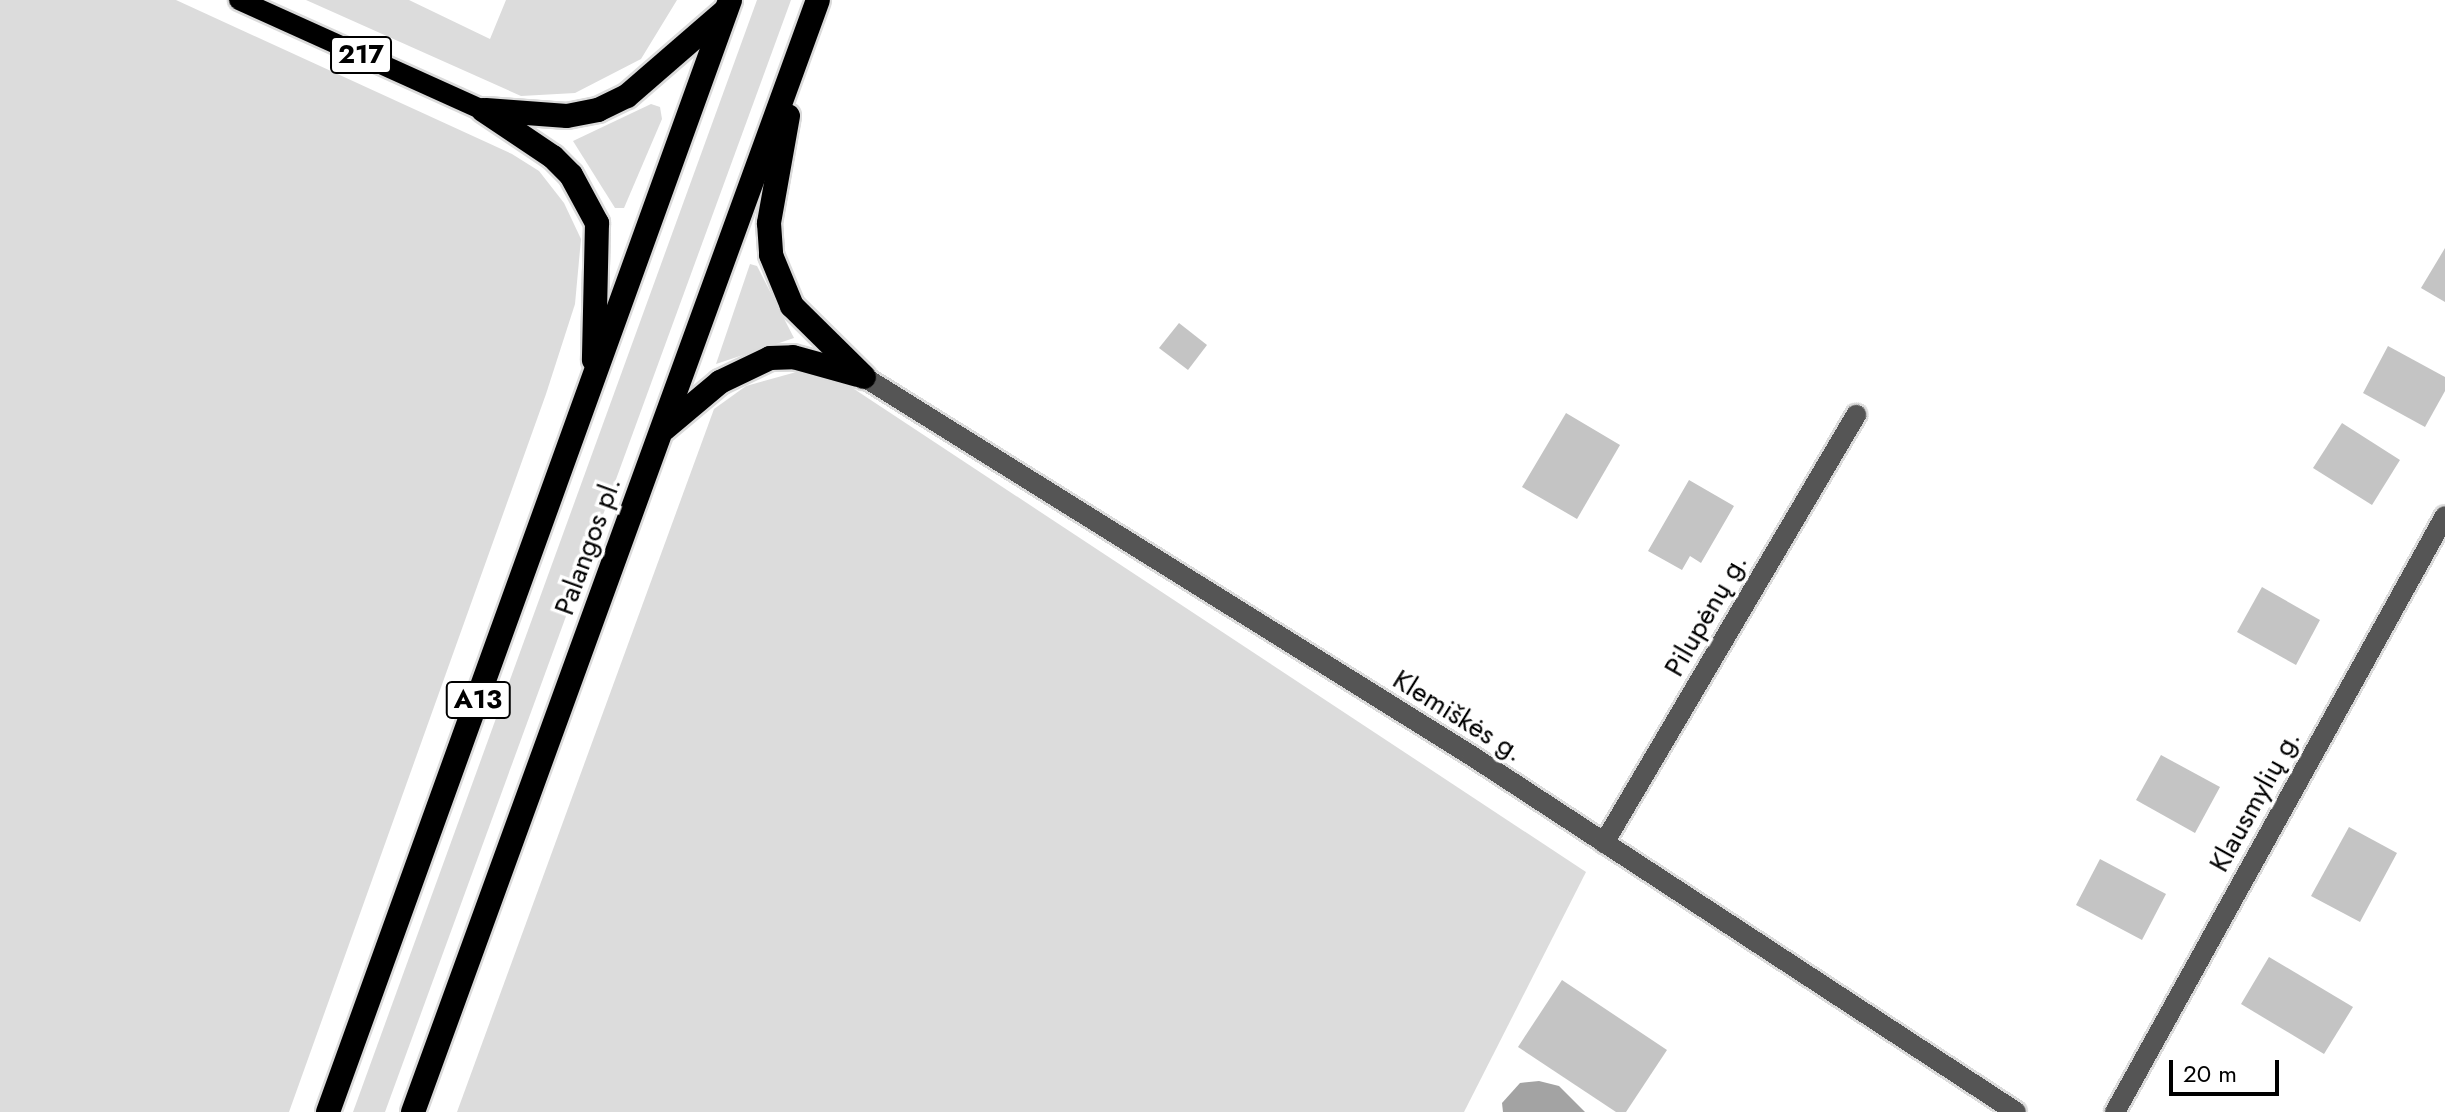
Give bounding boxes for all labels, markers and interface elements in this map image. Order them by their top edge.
road number: 217 [329,33,393,77]
street label: Palangos pl. [548,472,628,620]
street label: Pilupėnų g. [1657,548,1755,682]
street label: Klemiškės g. [1387,663,1529,769]
road number: A13 [444,678,512,722]
street label: Klausmylių g. [2202,724,2308,878]
scale bar [2173,1044,2283,1094]
text: 20 m [2183,1056,2237,1091]

